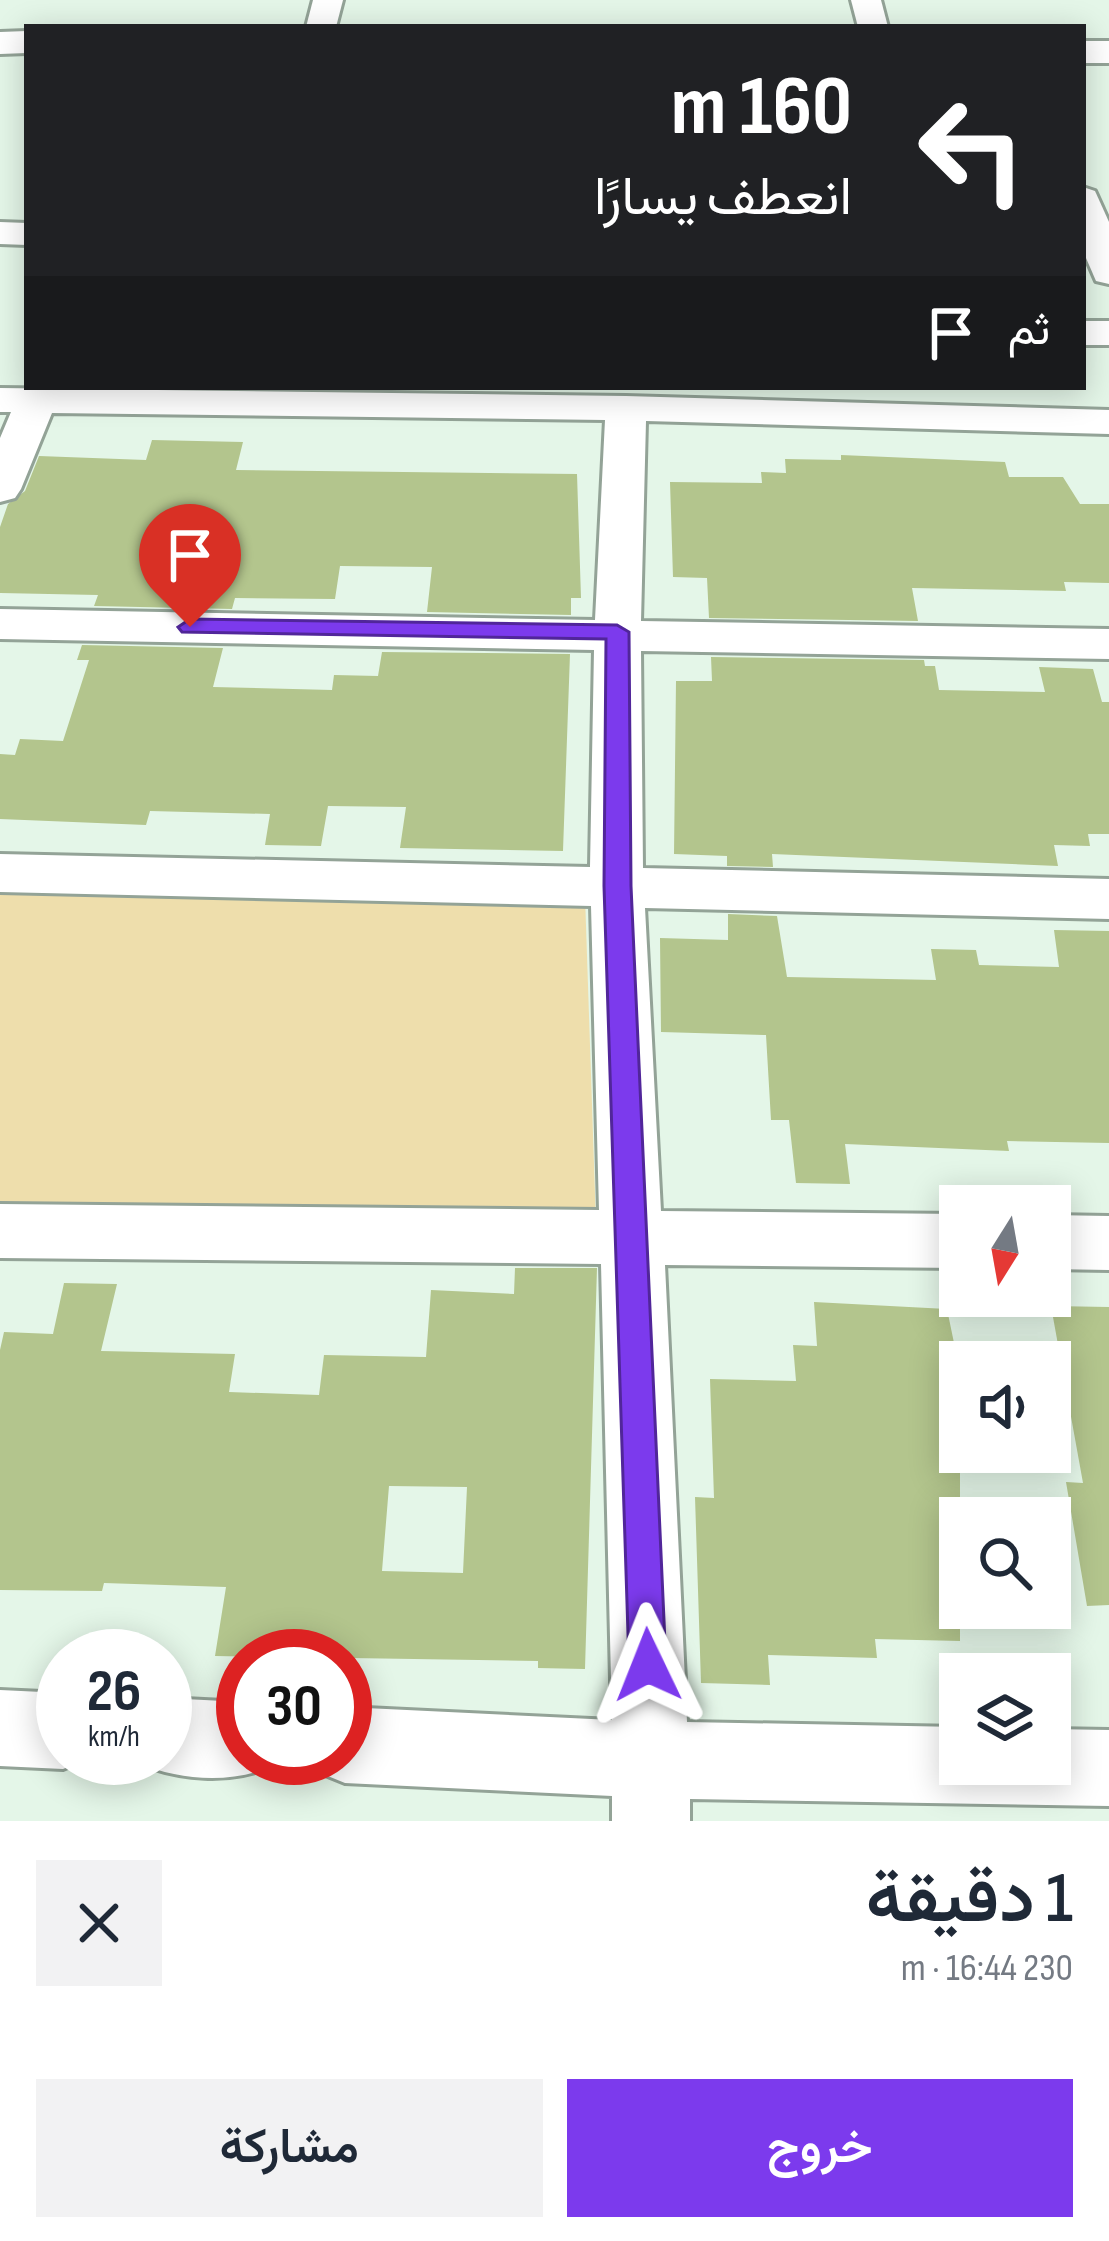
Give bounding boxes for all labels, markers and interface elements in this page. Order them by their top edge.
text: 160 m [671,57,852,158]
icon: left [894,72,1050,228]
text: انعطف يسارًا [594,165,852,230]
icon: arrive [918,300,984,366]
text: ثم [1008,303,1050,358]
pin [139,504,241,627]
icon: arrive [157,522,223,588]
north arrow [939,1185,1071,1317]
map controls [939,1185,1071,1785]
button: sound [939,1341,1071,1473]
button: search [939,1497,1071,1629]
position arrow [585,1602,711,1728]
speed limit sign: 30 [216,1629,372,1785]
button: layers [939,1653,1071,1785]
text: 26 [87,1656,141,1728]
text: km/h [88,1719,140,1755]
text: 1 دقيقة [866,1856,1073,1943]
button: close [36,1860,162,1986]
text: 230 m · 16:44 [901,1945,1073,1992]
button: مشاركة [36,2079,543,2217]
button: خروج [567,2079,1073,2217]

